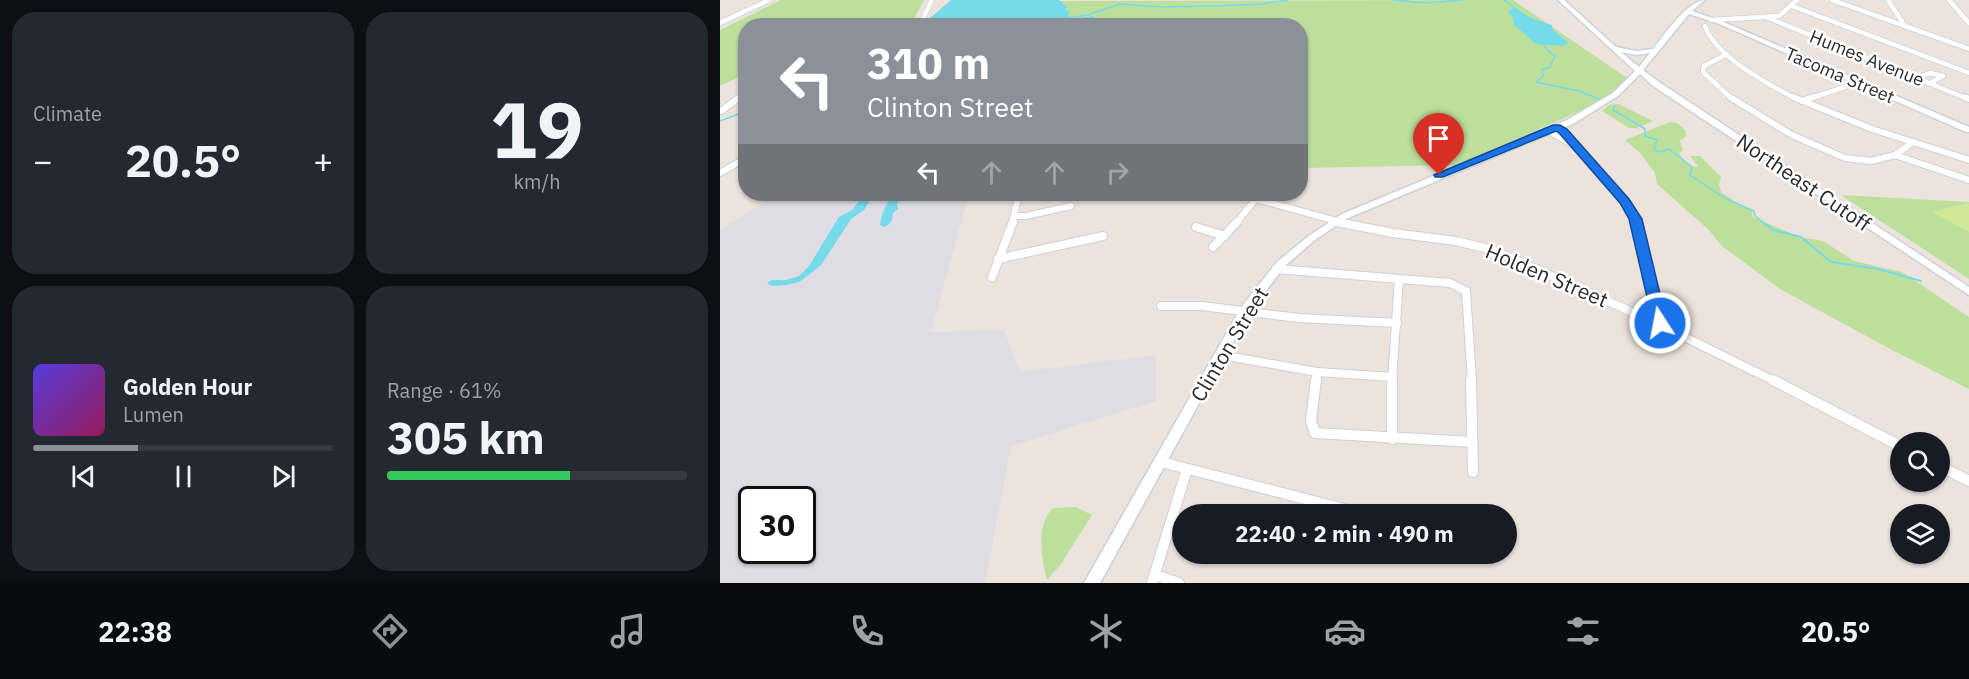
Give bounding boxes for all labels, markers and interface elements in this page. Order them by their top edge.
street label: Humes Avenue [1806,25,1928,91]
text: 310 m [867,36,990,91]
icon: left [768,42,846,120]
street label: Tacoma Street [1782,42,1898,108]
text: 19 [490,78,584,179]
text: Clinton Street [867,89,1033,124]
text: Climate [33,100,102,127]
pin [1413,113,1464,175]
icon: arrive [1422,122,1455,155]
street label: Northeast Cutoff [1731,127,1877,237]
text: 20.5° [125,131,241,189]
text: − [33,139,53,182]
text: + [313,139,333,182]
icon: left [912,156,945,189]
icon: ahead [975,156,1008,189]
icon: ahead [1038,156,1071,189]
icon: right [1101,156,1134,189]
text: km/h [513,168,561,195]
street label: Holden Street [1481,237,1613,313]
street label: Clinton Street [1184,281,1274,407]
position arrow [1628,291,1692,355]
text: Golden Hour [123,372,252,401]
text: Range · 61% [387,377,502,404]
text: Lumen [123,401,184,428]
text: 305 km [387,408,545,466]
map controls [1890,432,1950,564]
button: search [1890,432,1950,492]
icon: previous [67,460,100,493]
icon: pause [167,460,200,493]
icon: next [267,460,300,493]
speed limit sign: 30 [738,486,816,564]
button: layers [1890,504,1950,564]
text: 22:40 · 2 min · 490 m [1235,519,1454,548]
icon: directions [369,610,411,652]
icon: music [607,610,649,652]
icon: phone [846,610,888,652]
icon: climate [1085,610,1127,652]
icon: car [1324,610,1366,652]
icon: filters [1562,610,1604,652]
text: 22:38 [98,614,172,649]
text: 20.5° [1801,614,1871,649]

